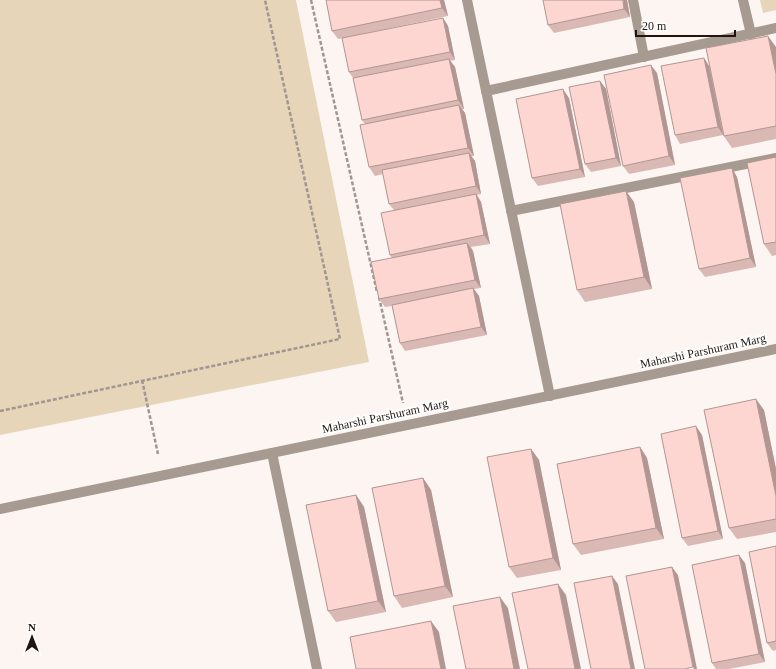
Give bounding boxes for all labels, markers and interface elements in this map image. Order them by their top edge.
scale bar [636,12,735,38]
text: 20 m [642,19,667,33]
street label: Maharshi Parshuram Marg [639,331,767,371]
street label: Maharshi Parshuram Marg [321,396,449,436]
north arrow [12,617,52,657]
text: N [28,621,36,633]

